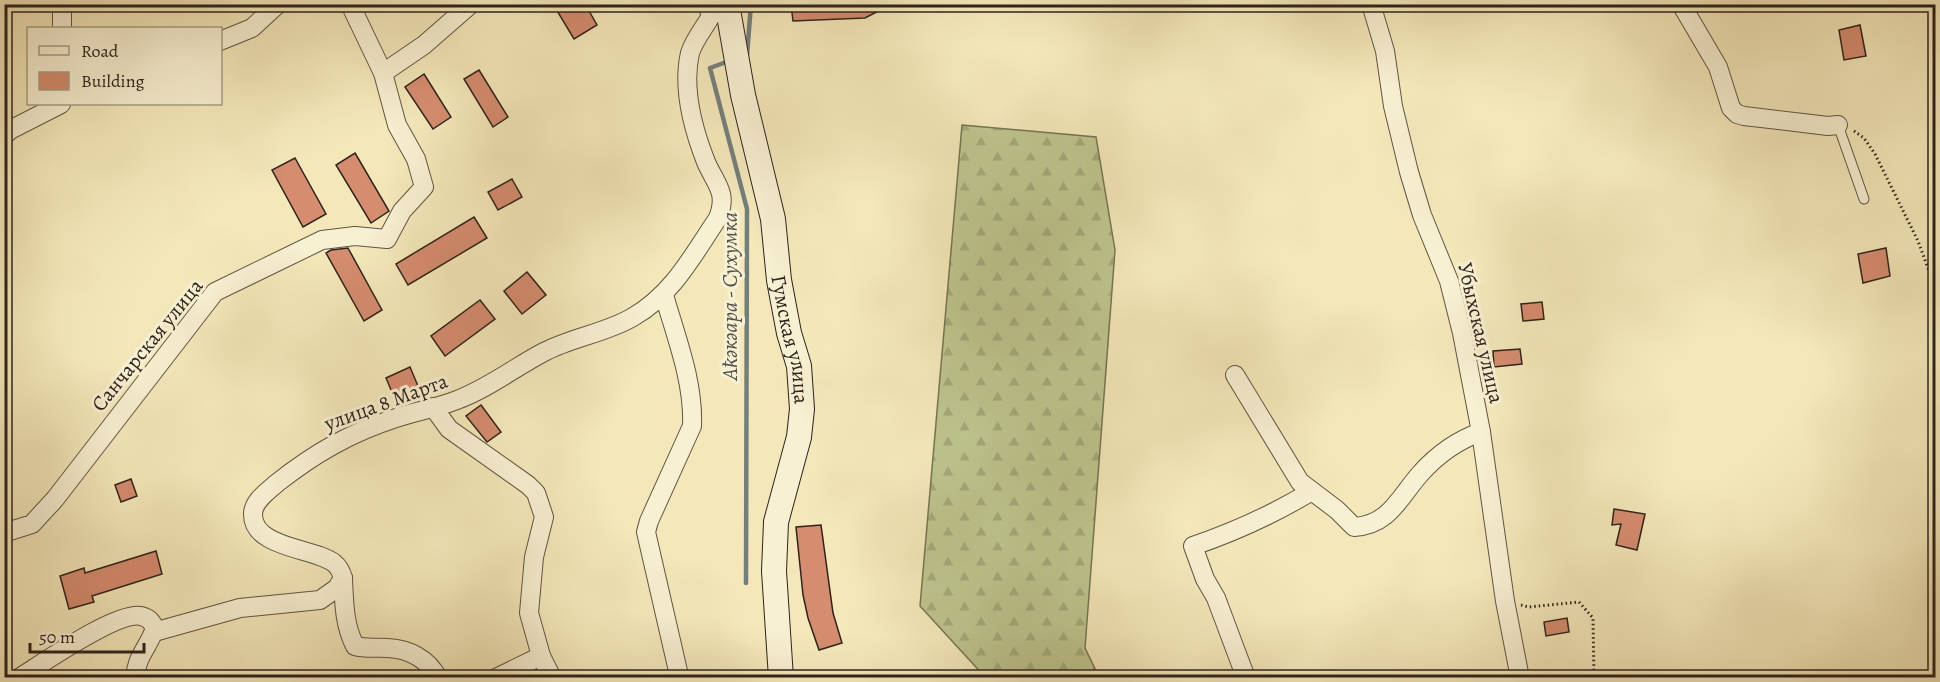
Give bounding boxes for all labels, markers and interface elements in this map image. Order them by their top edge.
legend [27,27,222,105]
text: Road [81,39,119,63]
text: Building [81,69,145,93]
water label: Аҟәкәара - Сухумка [715,212,745,381]
street label: Убыхская улица [1451,260,1511,406]
street label: Санчарская улица [85,273,209,417]
street label: Гумская улица [764,273,816,405]
street label: улица 8 Марта [319,367,452,438]
scale bar [30,616,144,654]
text: 50 m [39,625,75,649]

